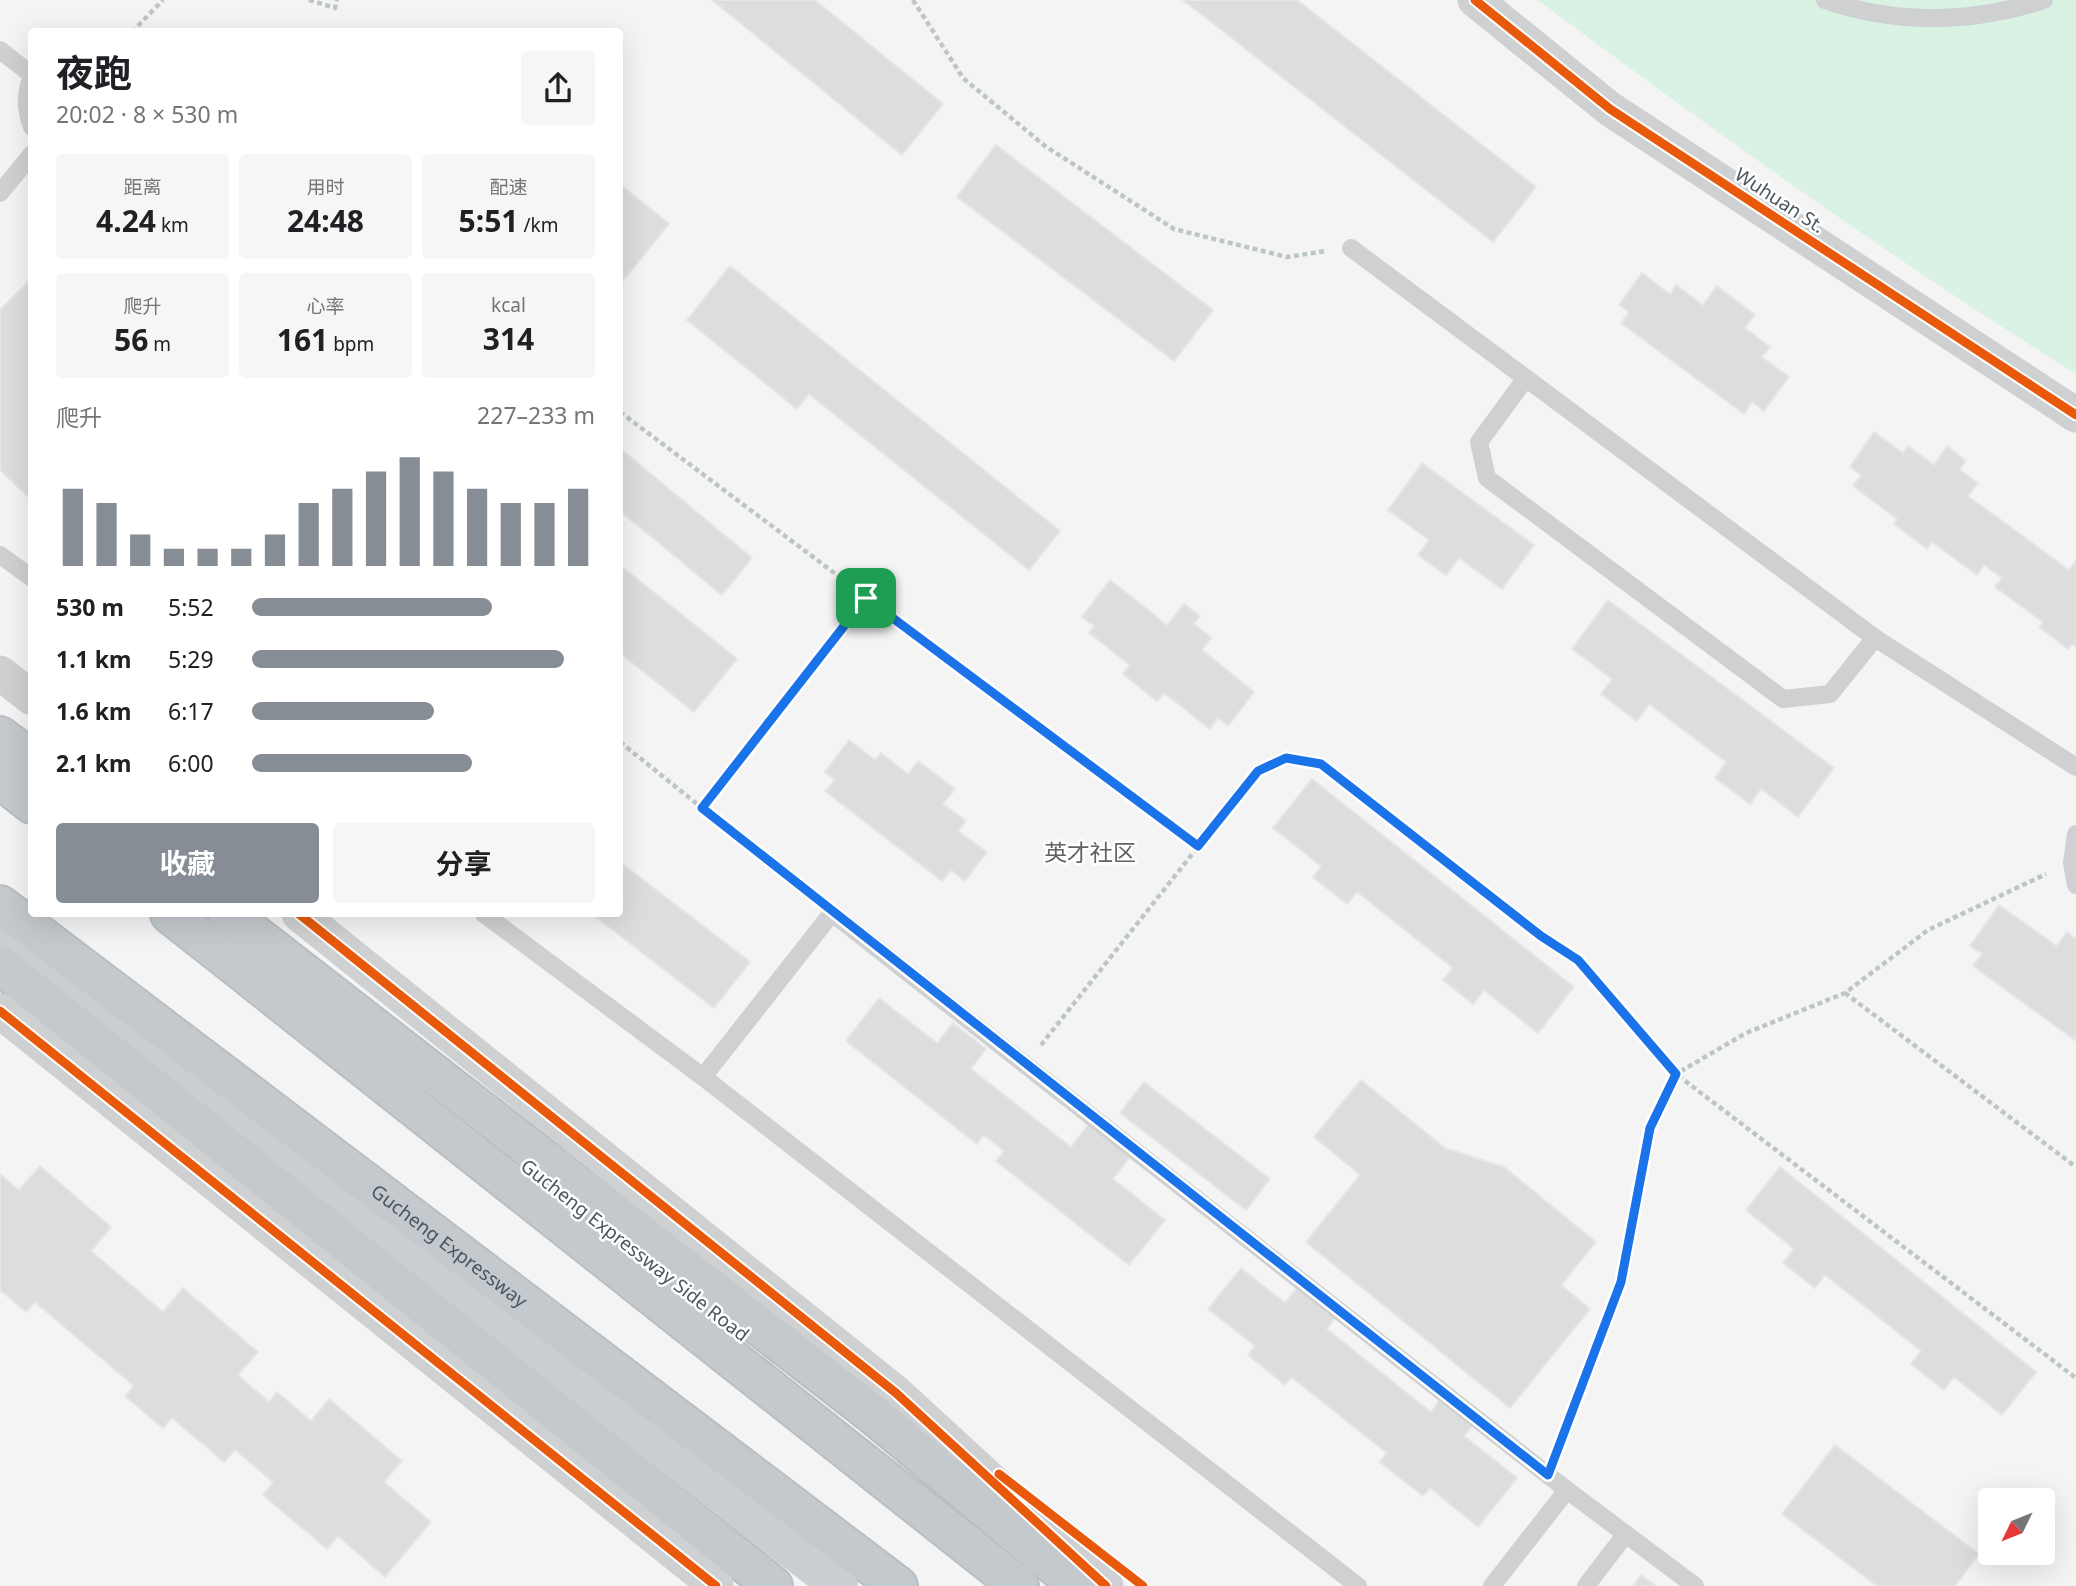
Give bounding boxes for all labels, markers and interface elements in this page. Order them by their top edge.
text: 夜跑 [56,46,132,98]
button: share [521,51,595,125]
text: 20:02 · 8 × 530 m [56,98,238,130]
street label: Wuhuan St. [1730,161,1830,239]
text: 距离 [123,174,162,200]
text: 用时 [306,174,345,200]
text: 配速 [489,174,528,200]
text: 4.24 [96,200,156,241]
text: 24:48 [287,200,364,241]
text: 5:51 [459,200,519,241]
text: km [156,212,189,238]
text: /km [519,212,558,238]
text: kcal [491,292,526,318]
text: 爬升 [123,293,162,319]
text: 心率 [306,293,345,319]
text: 314 [483,318,534,359]
text: 56 [114,319,148,360]
text: 161 [277,319,328,360]
text: m [148,331,171,357]
text: bpm [328,331,374,357]
text: 227–233 m [477,399,595,431]
text: 爬升 [56,401,102,433]
pin [836,568,896,628]
icon: arrive [847,579,885,617]
text: 530 m [56,591,124,623]
text: 5:52 [168,591,214,623]
text: 1.1 km [56,643,131,675]
text: 5:29 [168,643,214,675]
text: 1.6 km [56,695,131,727]
text: 6:17 [168,695,214,727]
text: 2.1 km [56,747,131,779]
text: 6:00 [168,747,214,779]
button: 收藏 [56,823,319,903]
button: 分享 [333,823,595,903]
district label: 英才社区 [1044,836,1136,868]
street label: Gucheng Expressway Side Road [516,1153,754,1347]
street label: Gucheng Expressway [366,1178,533,1314]
north arrow [1978,1488,2054,1564]
map controls [1978,1488,2055,1565]

